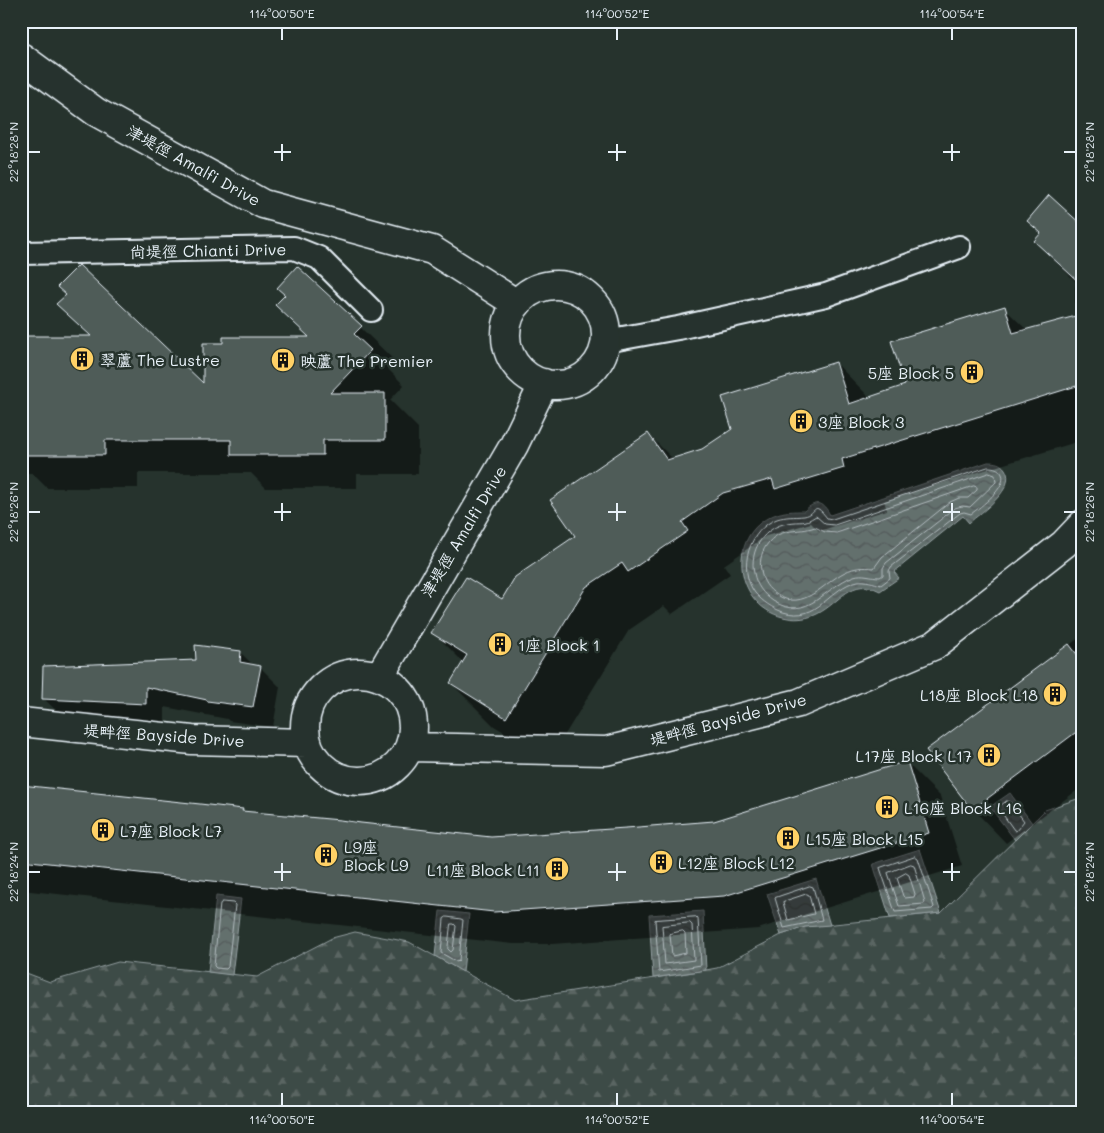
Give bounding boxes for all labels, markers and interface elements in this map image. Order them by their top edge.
text: 114°00'50"E [249,5,315,21]
text: 114°00'52"E [585,5,649,21]
text: 114°00'54"E [919,5,985,21]
street label: 津堤徑 Amalfi Drive [124,120,264,210]
text: 22°18'28"N [5,122,21,182]
text: 22°18'28"N [1081,122,1097,182]
street label: 尚堤徑 Chianti Drive [130,238,286,262]
building icon: 翠蘆 The Lustre [69,346,95,372]
building icon: 映蘆 The Premier [270,347,296,373]
place label: 翠蘆 The Lustre [100,349,220,370]
place label: 映蘆 The Premier [300,350,433,371]
building icon: 5座 Block 5 [959,359,985,385]
place label: 5座 Block 5 [868,362,954,383]
building icon: 3座 Block 3 [788,408,814,434]
place label: 3座 Block 3 [818,411,904,432]
street label: 津堤徑 Amalfi Drive [416,462,510,600]
text: 22°18'26"N [5,482,21,542]
text: 22°18'26"N [1081,482,1097,542]
building icon: 1座 Block 1 [487,631,513,657]
place label: 1座 Block 1 [518,634,600,655]
building icon: L18座 Block L18 [1042,681,1068,707]
place label: L18座 Block L18 [920,684,1038,705]
street label: 堤畔徑 Bayside Drive [647,688,809,750]
street label: 堤畔徑 Bayside Drive [83,719,245,751]
building icon: L17座 Block L17 [976,742,1002,768]
place label: L17座 Block L17 [855,745,972,766]
building icon: L16座 Block L16 [874,794,900,820]
place label: L16座 Block L16 [904,797,1022,818]
building icon: L7座 Block L7 [90,817,116,843]
place label: L7座 Block L7 [120,820,222,841]
building icon: L15座 Block L15 [775,825,801,851]
place label: L15座 Block L15 [806,828,923,849]
place label: L9座 Block L9 [344,836,408,875]
text: 22°18'24"N [5,842,21,902]
building icon: L9座 Block L9 [313,842,339,868]
text: 22°18'24"N [1081,842,1097,902]
building icon: L12座 Block L12 [648,849,674,875]
place label: L12座 Block L12 [678,852,795,873]
building icon: L11座 Block L11 [544,856,570,882]
place label: L11座 Block L11 [427,859,540,880]
text: 114°00'50"E [249,1111,315,1127]
text: 114°00'52"E [585,1111,649,1127]
text: 114°00'54"E [919,1111,985,1127]

